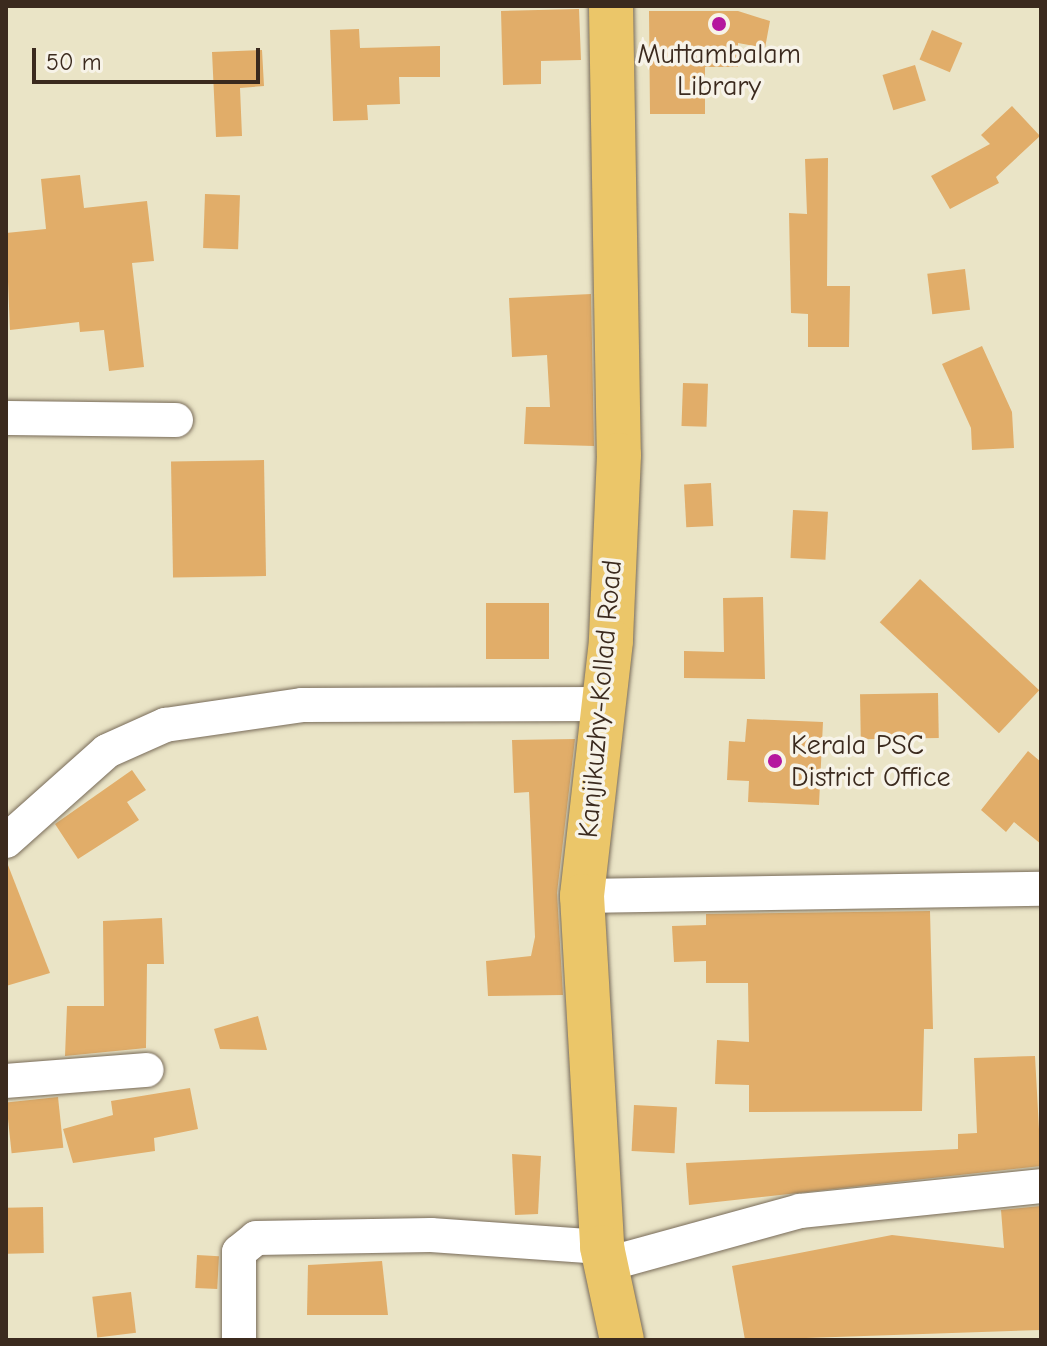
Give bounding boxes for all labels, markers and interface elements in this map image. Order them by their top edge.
marker: Muttambalam Library [710,15,728,33]
scale bar [36,32,264,82]
place label: Muttambalam Library [637,37,801,103]
text: 50 m [46,48,102,76]
street label: Kanjikuzhy-Kollad Road [571,558,629,840]
place label: Kerala PSC District Office [791,728,950,794]
marker: Kerala PSC District Office [766,752,784,770]

